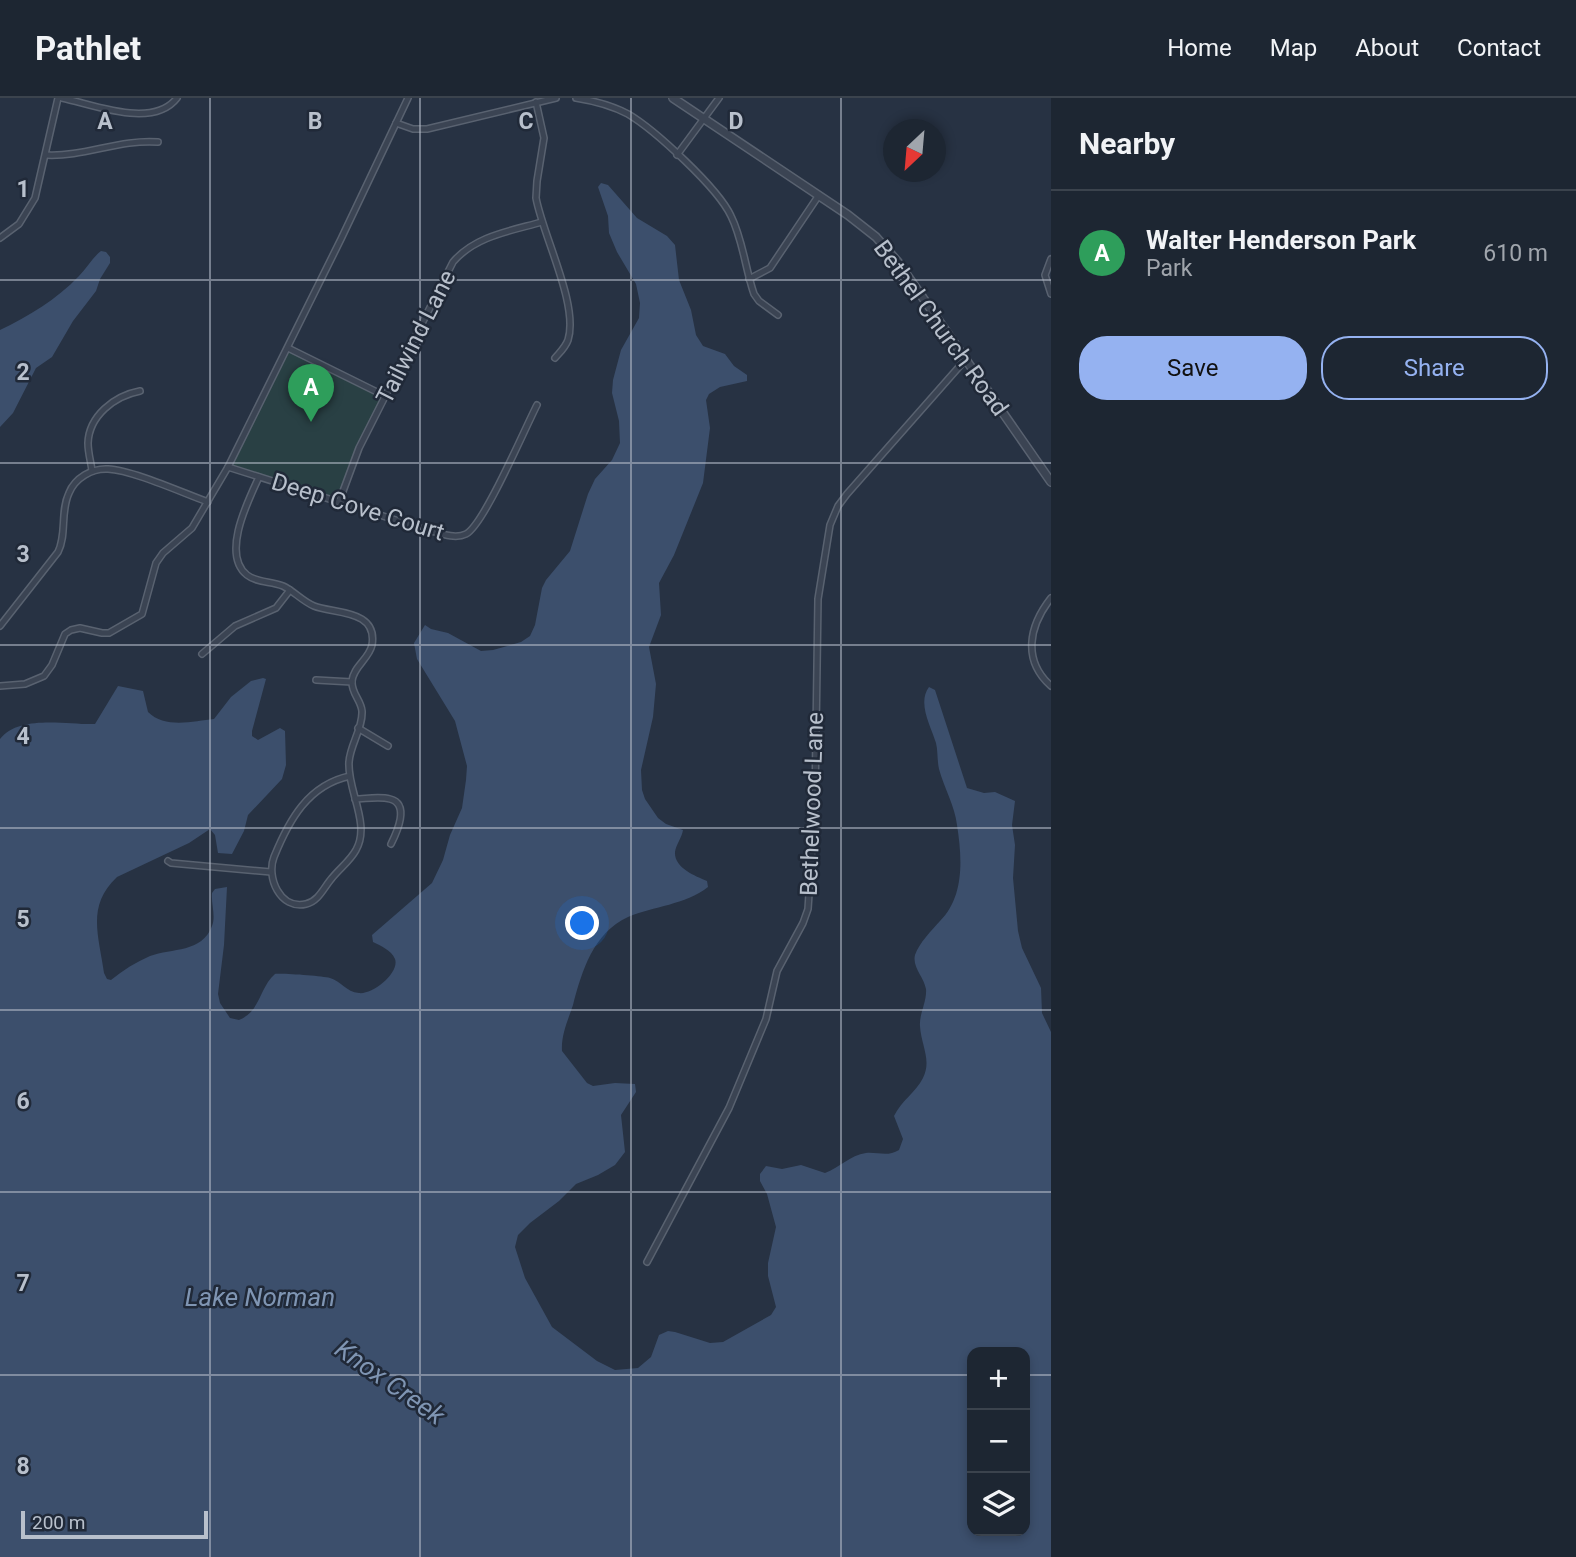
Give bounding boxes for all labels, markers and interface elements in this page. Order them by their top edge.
text: Pathlet [35,29,141,68]
text: Home [1167,34,1232,62]
text: Map [1270,34,1317,62]
text: About [1355,34,1419,62]
text: Contact [1457,34,1541,62]
text: A [97,108,113,135]
text: B [308,108,322,135]
text: C [518,108,534,135]
text: D [729,108,743,135]
north arrow [883,119,946,182]
text: Nearby [1079,126,1175,161]
text: 1 [16,176,30,203]
text: Walter Henderson Park [1146,225,1416,255]
street label: Bethel Church Road [868,235,1014,421]
text: A [1094,240,1110,267]
text: 610 m [1483,240,1548,267]
text: Park [1146,255,1192,282]
street label: Tailwind Lane [370,265,462,409]
button: Save [1079,336,1307,400]
button: Share [1321,336,1548,400]
text: 2 [16,359,30,386]
pin: A [288,364,334,422]
street label: Deep Cove Court [268,467,448,547]
text: 3 [16,541,30,568]
street label: Bethelwood Lane [795,711,829,897]
text: 4 [16,723,30,750]
text: 5 [16,906,30,933]
your location [565,906,599,940]
text: 6 [16,1088,30,1115]
text: 7 [16,1270,30,1297]
water label: Lake Norman [185,1282,335,1312]
water label: Knox Creek [329,1333,451,1431]
map controls [967,1347,1030,1536]
button: + [967,1347,1030,1410]
button: − [967,1410,1030,1473]
text: 8 [16,1453,30,1480]
button: layers [967,1473,1030,1536]
scale bar [21,1508,208,1540]
text: 200 m [32,1511,85,1534]

